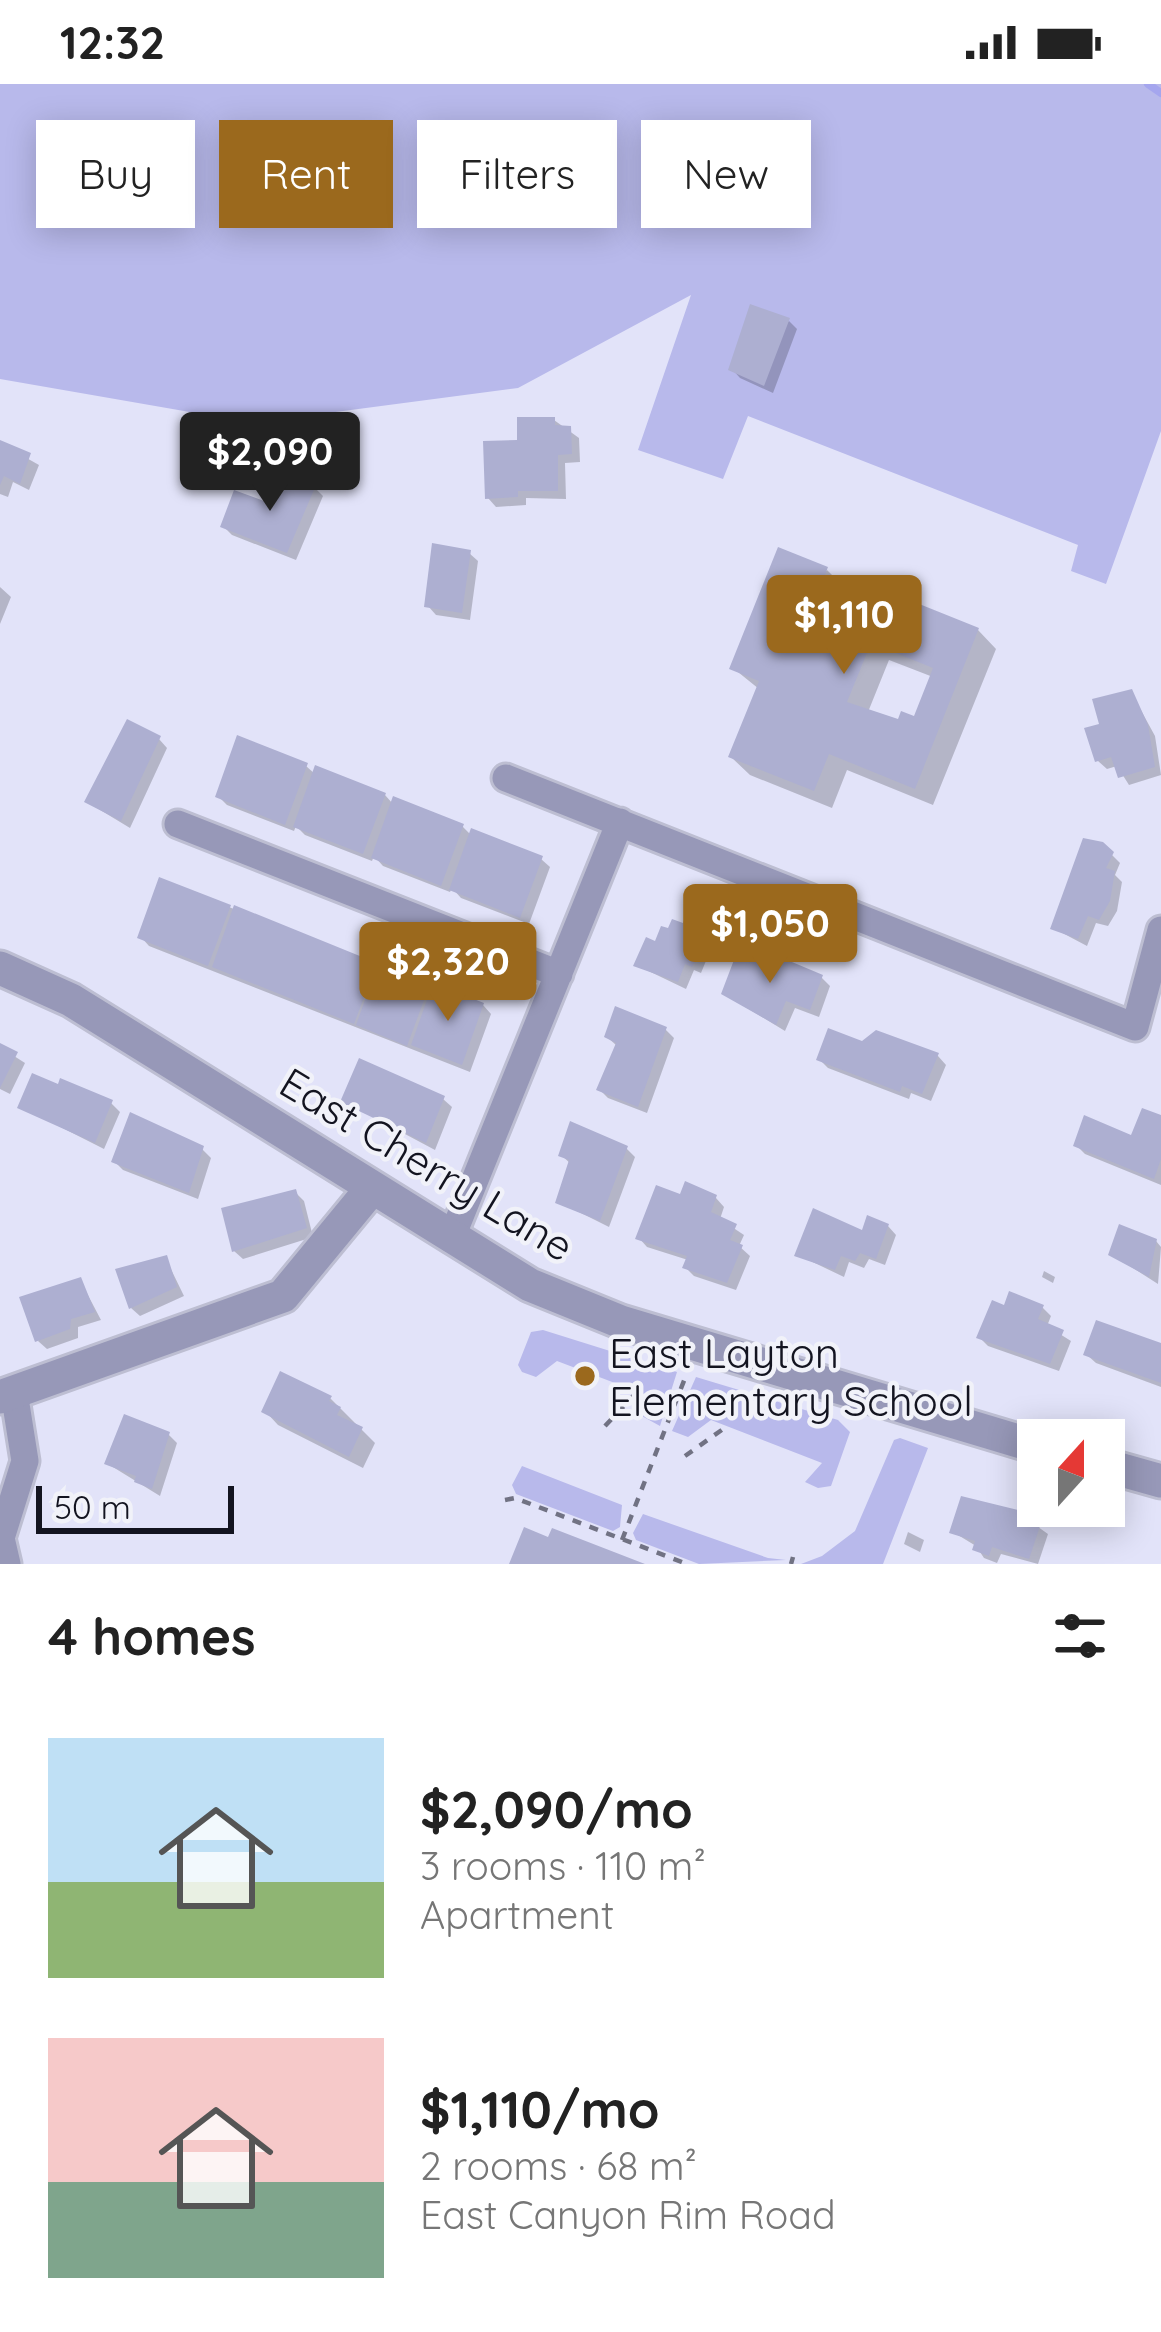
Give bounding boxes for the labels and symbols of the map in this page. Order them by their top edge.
pin: $2,090 [172,412,368,514]
pin: $1,110 [746,575,942,677]
pin: $1,050 [672,884,868,986]
pin: $2,320 [350,922,546,1024]
street label: East Cherry Lane [271,1055,583,1273]
place label: East Layton Elementary School [609,1326,973,1427]
marker: East Layton Elementary School [572,1363,598,1389]
north arrow [1017,1419,1125,1527]
scale bar [36,1480,234,1533]

